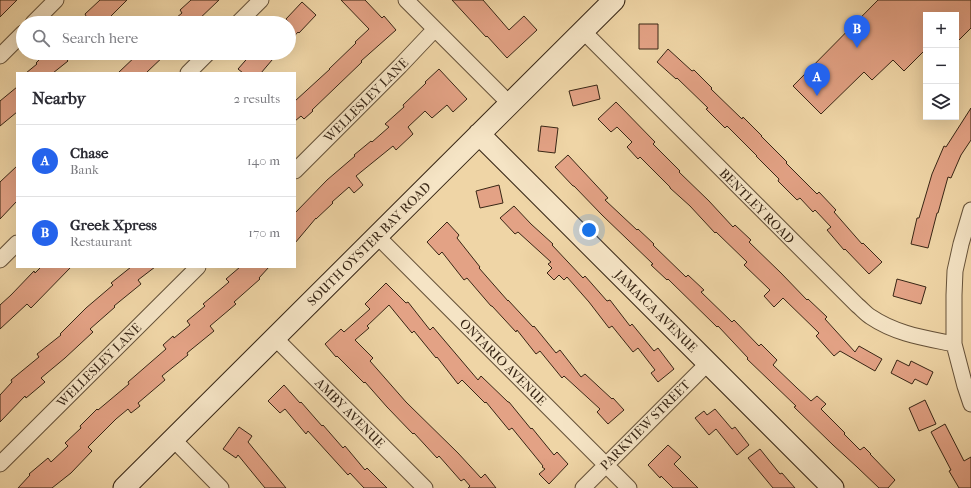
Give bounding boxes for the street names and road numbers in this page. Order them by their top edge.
street label: WELLESLEY LANE [320,55,411,146]
street label: BENTLEY ROAD [716,165,798,247]
street label: SOUTH OYSTER BAY ROAD [304,179,434,309]
street label: JAMAICA AVENUE [611,266,700,355]
street label: ONTARIO AVENUE [457,316,549,408]
street label: WELLESLEY LANE [53,320,144,411]
street label: AMBY AVENUE [311,374,388,451]
street label: PARKVIEW STREET [597,377,693,473]

